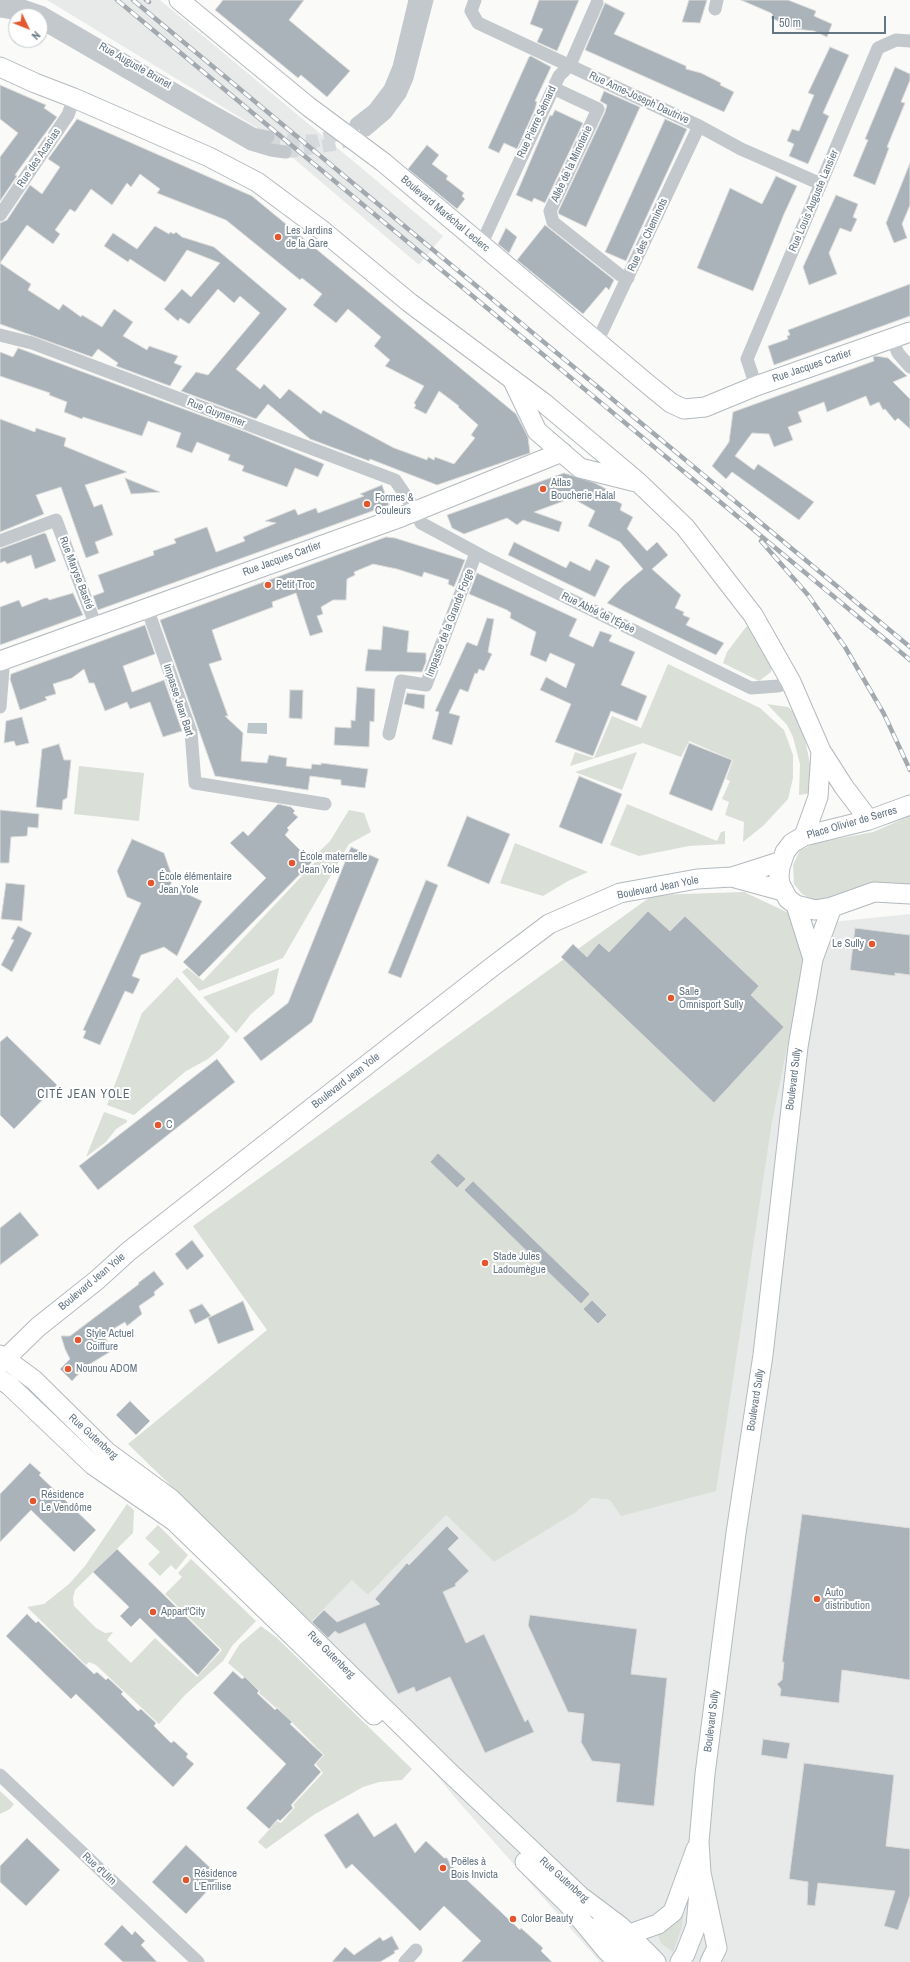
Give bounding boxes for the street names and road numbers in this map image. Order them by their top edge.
street label: Rue Auguste Brunet [97,40,173,92]
street label: Rue Anne-Joseph Dautrive [587,69,691,127]
street label: Rue Pierre Sémard [515,84,559,160]
street label: Allée de la Minoterie [549,124,595,204]
street label: Rue des Acacias [14,126,64,190]
street label: Rue Louis Auguste Lansier [787,148,841,254]
street label: Boulevard Maréchal Leclerc [398,173,492,255]
street label: Rue des Cheminots [625,196,671,274]
street label: Rue Jacques Cartier [771,346,853,386]
street label: Rue Guynemer [185,396,247,430]
street label: Rue Maryse Bastié [56,535,96,611]
street label: Rue Jacques Cartier [241,539,323,579]
street label: Impasse de la Grande Forge [423,567,477,679]
street label: Rue Abbé de l'Épée [559,590,637,636]
street label: Impasse Jean Bart [160,662,196,738]
street label: Place Olivier de Serres [805,804,899,842]
street label: Boulevard Jean Yole [616,874,700,902]
street label: Boulevard Sully [784,1047,804,1111]
street label: Boulevard Jean Yole [309,1050,383,1112]
street label: Boulevard Jean Yole [56,1250,128,1314]
street label: Boulevard Sully [745,1368,767,1432]
street label: Rue Gutenberg [66,1411,120,1463]
street label: Rue Gutenberg [305,1629,357,1681]
street label: Boulevard Sully [702,1689,722,1753]
street label: Rue d'Ulm [79,1850,119,1888]
street label: Rue Gutenberg [537,1854,591,1906]

